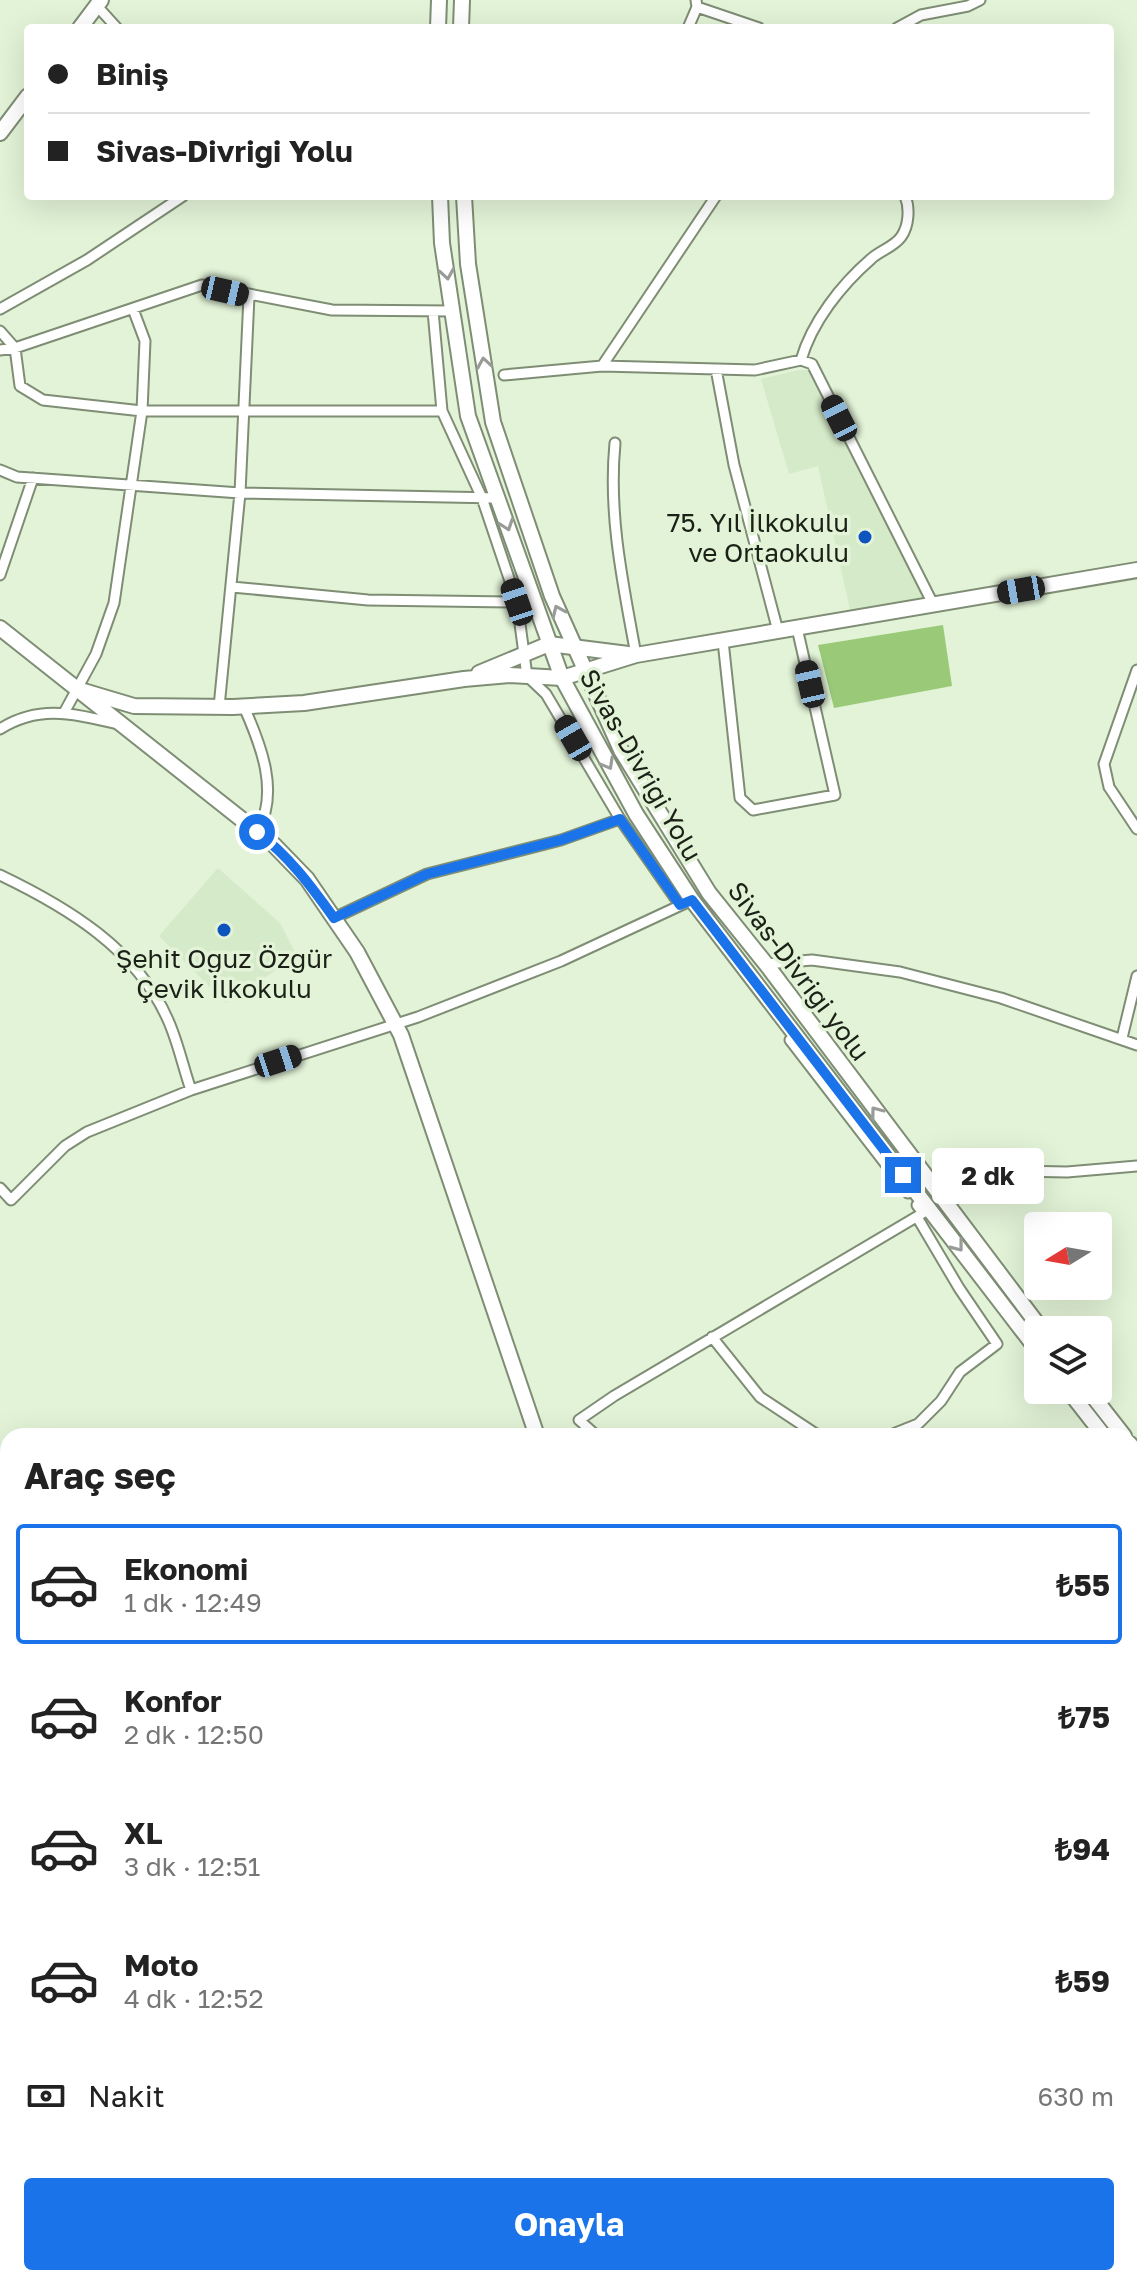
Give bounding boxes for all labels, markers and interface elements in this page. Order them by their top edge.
text: Biniş [96,56,169,92]
text: Sivas-Divriği Yolu [96,133,353,169]
one-way arrow [438,267,455,280]
car [199,274,251,308]
one-way arrow [476,356,493,370]
car [817,391,861,445]
place label: 75. Yıl İlkokulu ve Ortaokulu [667,507,849,568]
one-way arrow [498,517,514,531]
marker: 75. Yıl İlkokulu ve Ortaokulu [856,528,874,546]
car [995,574,1047,606]
car [498,575,536,629]
one-way arrow [552,605,568,619]
car [793,658,827,710]
street label: Sivas-Divriği Yolu [574,664,708,866]
car [551,711,595,765]
one-way arrow [599,756,614,770]
route start [239,814,275,850]
street label: Sivas-Divriği yolu [722,876,876,1066]
marker: Şehit Oğuz Özgür Çevik İlkokulu [215,921,233,939]
place label: Şehit Oğuz Özgür Çevik İlkokulu [116,943,332,1004]
car [251,1042,305,1080]
one-way arrow [872,1106,886,1121]
callout: 2 dk [931,1147,1043,1203]
route end [885,1157,921,1193]
text: 2 dk [961,1160,1015,1191]
north arrow [1024,1212,1112,1300]
map controls [1024,1212,1112,1404]
one-way arrow [948,1237,962,1252]
button: layers [1024,1316,1112,1404]
text: Araç seç [24,1454,176,1497]
icon: car [28,1548,100,1620]
text: Ekonomi [124,1551,248,1587]
text: ₺55 [1056,1567,1110,1603]
text: 1 dk · 12:49 [124,1587,262,1618]
icon: car [28,1680,100,1752]
text: Konfor [124,1683,222,1719]
text: ₺75 [1058,1699,1110,1735]
text: 2 dk · 12:50 [124,1719,264,1750]
icon: car [28,1812,100,1884]
text: XL [124,1815,163,1851]
text: ₺94 [1055,1831,1110,1867]
text: 3 dk · 12:51 [124,1851,260,1882]
icon: car [28,1944,100,2016]
text: Moto [124,1947,199,1983]
text: ₺59 [1055,1963,1110,1999]
text: 4 dk · 12:52 [124,1983,264,2014]
icon: cash [24,2074,68,2118]
text: Nakit [88,2078,165,2114]
text: 630 m [1037,2081,1114,2112]
button: Onayla [24,2178,1114,2270]

